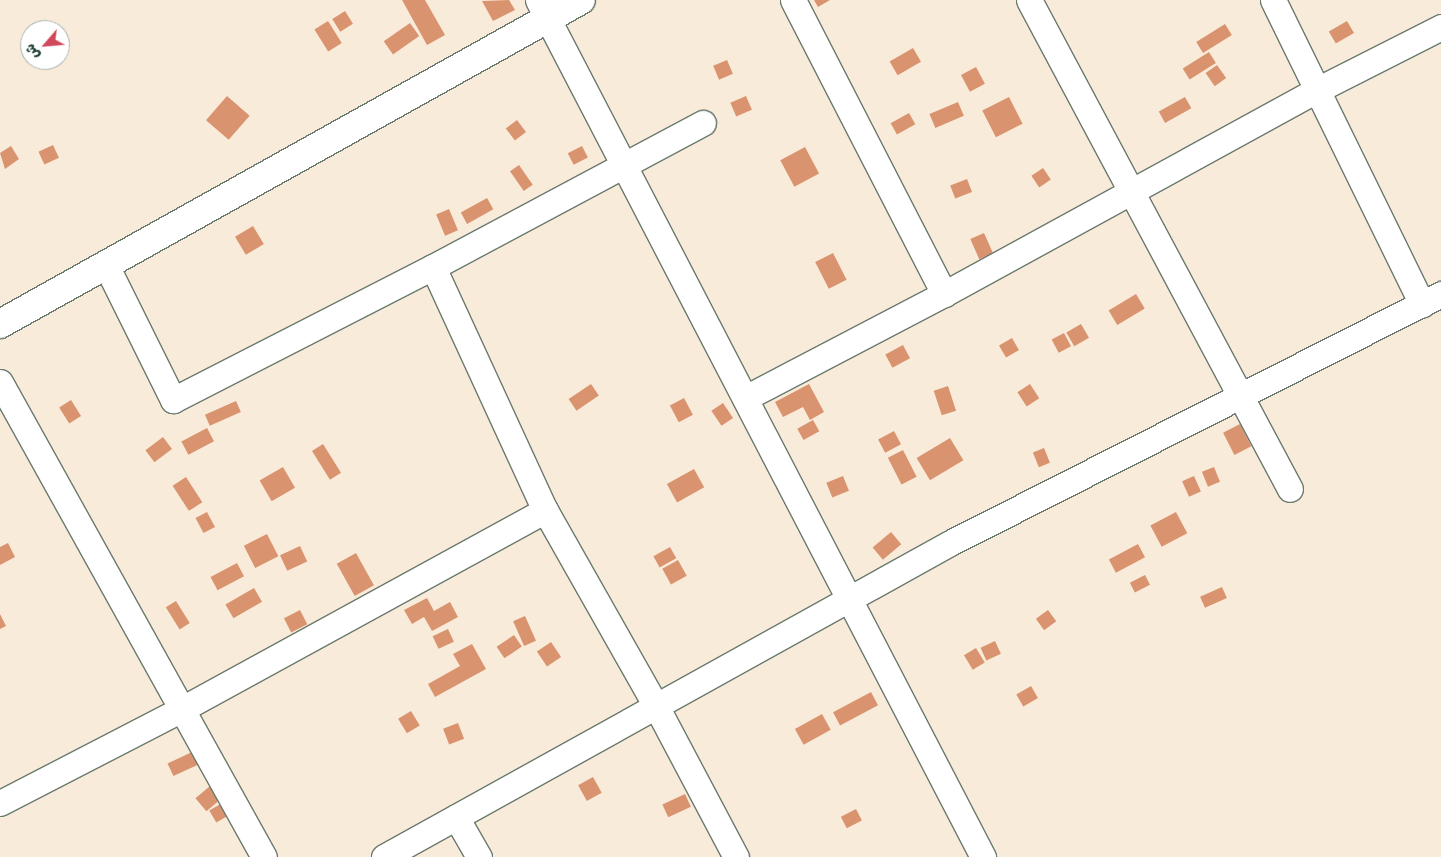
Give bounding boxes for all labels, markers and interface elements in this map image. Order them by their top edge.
north arrow [20,20,70,70]
text: ش [19,39,46,63]

